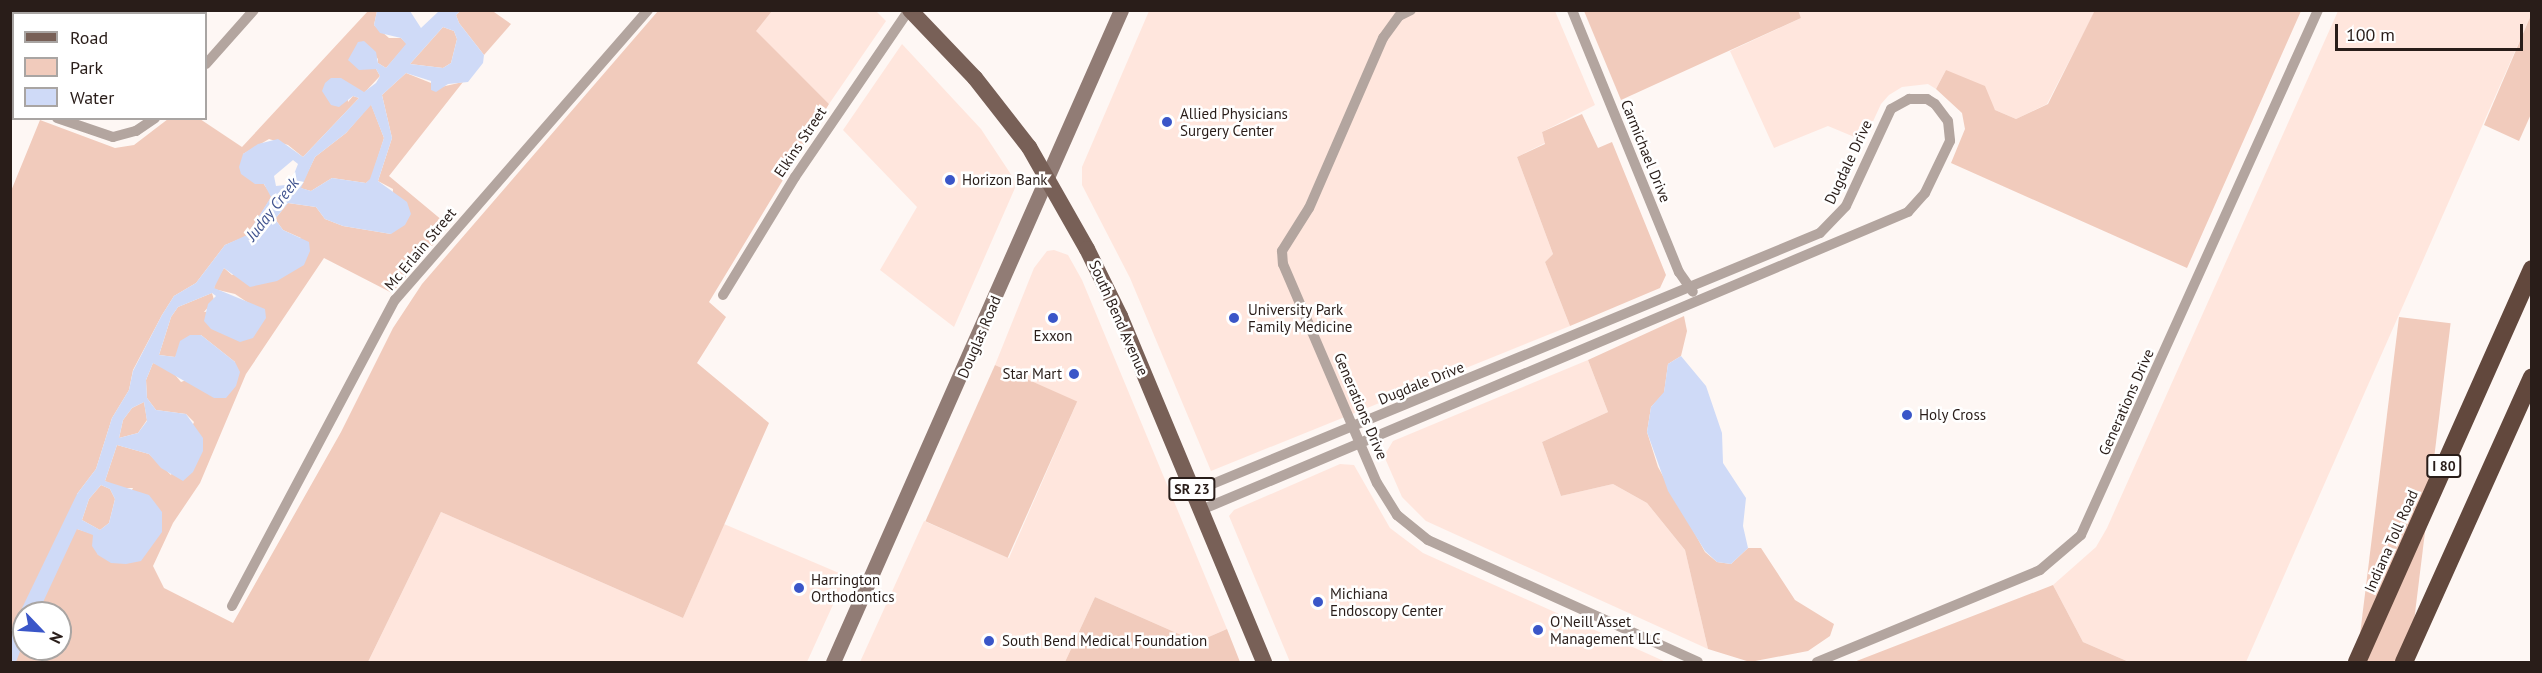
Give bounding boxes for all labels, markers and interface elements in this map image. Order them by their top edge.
legend [12,12,207,120]
scale bar [2338,12,2526,50]
text: 100 m [2346,23,2395,46]
text: Road [70,26,108,49]
text: Park [70,56,103,79]
text: Water [70,86,114,109]
street label: Carmichael Drive [1617,97,1675,205]
street label: Elkins Street [770,104,830,180]
place label: Allied Physicians Surgery Center [1180,104,1288,139]
marker: Allied Physicians Surgery Center [1158,113,1176,131]
street label: Dugdale Drive [1821,117,1875,207]
place label: Horizon Bank [962,171,1048,189]
water label: Juday Creek [241,173,303,245]
marker: Horizon Bank [943,173,957,187]
street label: Mc Erlain Street [380,204,460,294]
street label: South Bend Avenue [1085,257,1153,379]
street label: Douglas Road [954,293,1004,381]
place label: University Park Family Medicine [1248,300,1353,335]
marker: University Park Family Medicine [1225,309,1243,327]
marker: Exxon [1046,311,1060,325]
place label: Exxon [1033,327,1073,345]
street label: Generations Drive [2095,346,2157,458]
street label: Generations Drive [1330,350,1392,462]
street label: Dugdale Drive [1375,358,1467,408]
place label: Star Mart [1002,365,1062,383]
marker: Star Mart [1067,367,1081,381]
place label: Holy Cross [1919,406,1987,424]
marker: Holy Cross [1900,408,1914,422]
road number: I 80 [2426,455,2462,477]
road number: SR 23 [1168,478,1216,500]
street label: Indiana Toll Road [2360,487,2422,595]
place label: Harrington Orthodontics [811,570,895,605]
marker: Harrington Orthodontics [792,581,806,595]
place label: Michiana Endoscopy Center [1330,584,1444,619]
marker: Michiana Endoscopy Center [1311,595,1325,609]
north arrow [12,601,72,661]
place label: O'Neill Asset Management LLC [1550,612,1661,647]
marker: O'Neill Asset Management LLC [1531,623,1545,637]
text: N [45,629,68,647]
marker: South Bend Medical Foundation [980,632,998,650]
place label: South Bend Medical Foundation [1002,632,1207,650]

